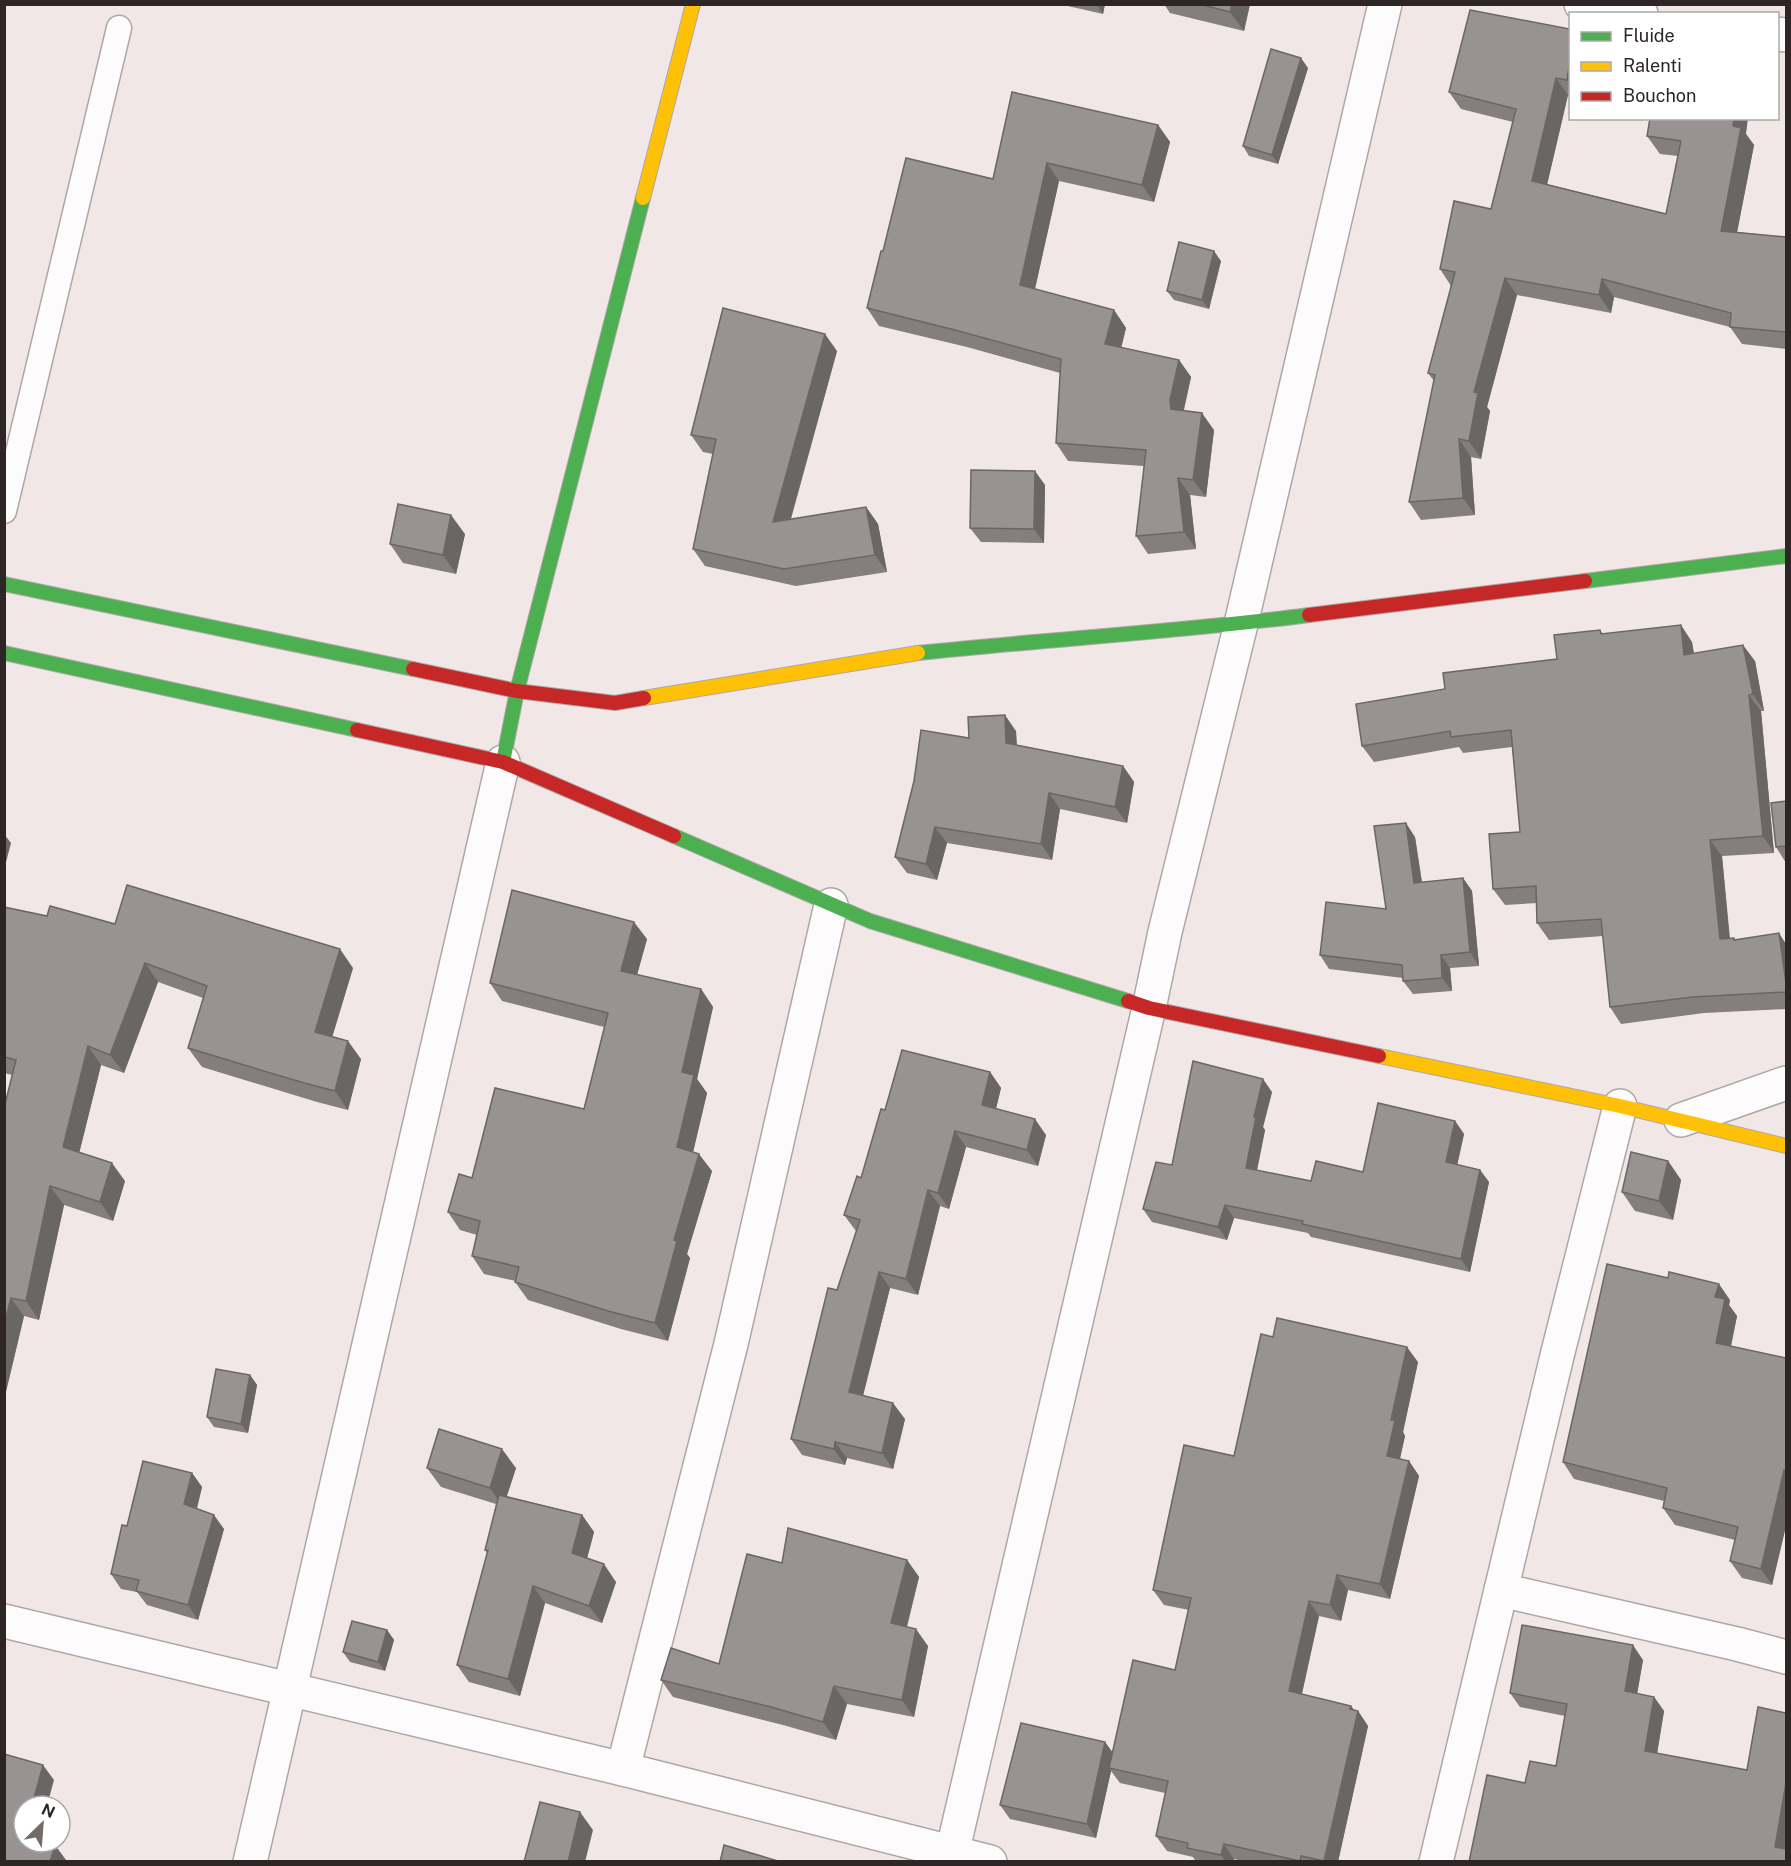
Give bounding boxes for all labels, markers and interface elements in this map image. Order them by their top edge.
legend [1569,12,1779,120]
text: Fluide [1623,25,1675,46]
text: Ralenti [1623,55,1682,76]
text: Bouchon [1623,85,1696,106]
north arrow [12,1794,72,1854]
text: N [38,1800,58,1822]

